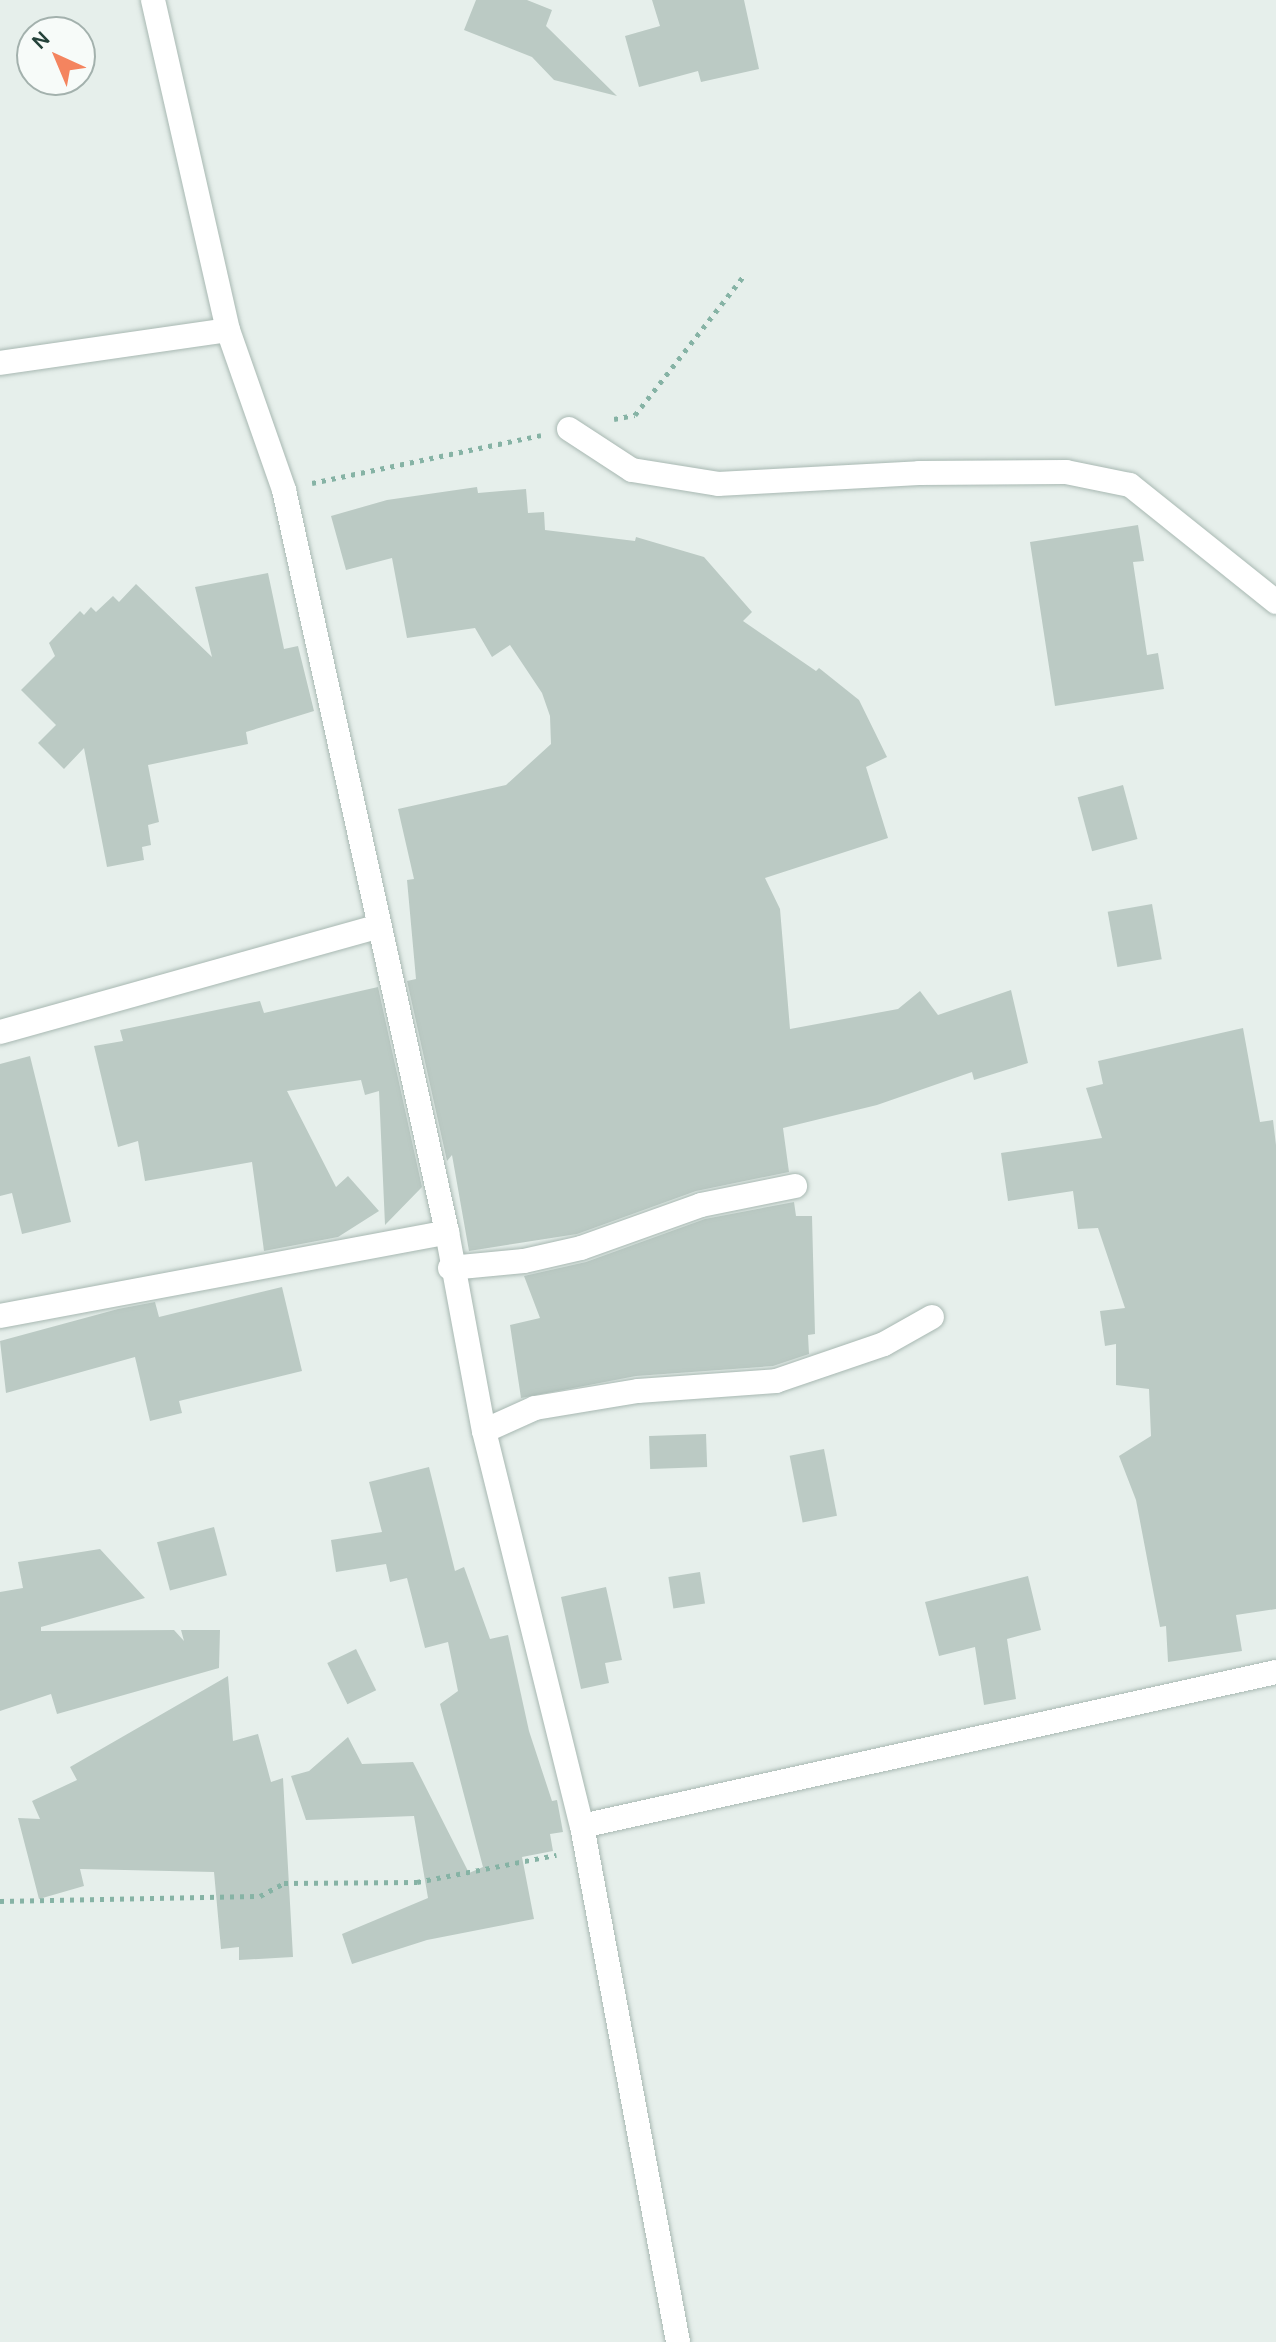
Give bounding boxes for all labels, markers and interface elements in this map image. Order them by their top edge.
north arrow [16,16,96,96]
text: N [26,25,55,55]

